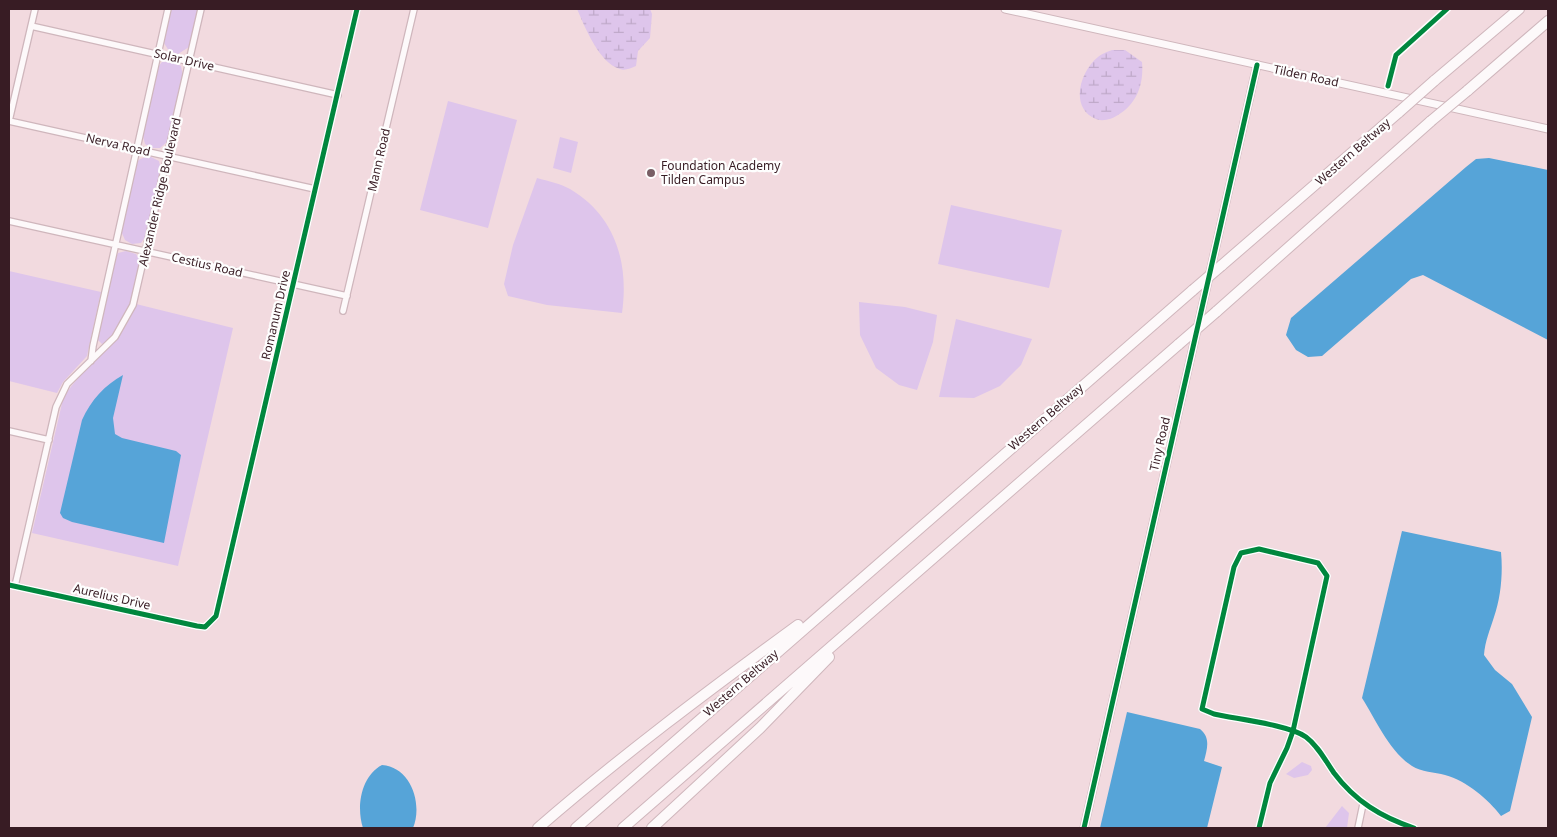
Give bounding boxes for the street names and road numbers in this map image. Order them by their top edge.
street label: Solar Drive [152,44,216,75]
street label: Tilden Road [1272,60,1340,91]
street label: Western Beltway [1312,114,1394,189]
street label: Alexander Ridge Boulevard [134,116,185,268]
street label: Mann Road [363,127,394,193]
street label: Nerva Road [84,129,152,160]
street label: Cestius Road [170,248,244,281]
street label: Romanum Drive [257,268,294,361]
street label: Western Beltway [1005,379,1087,454]
street label: Tiny Road [1145,415,1174,473]
street label: Aurelius Drive [72,579,153,614]
street label: Western Beltway [700,645,782,720]

